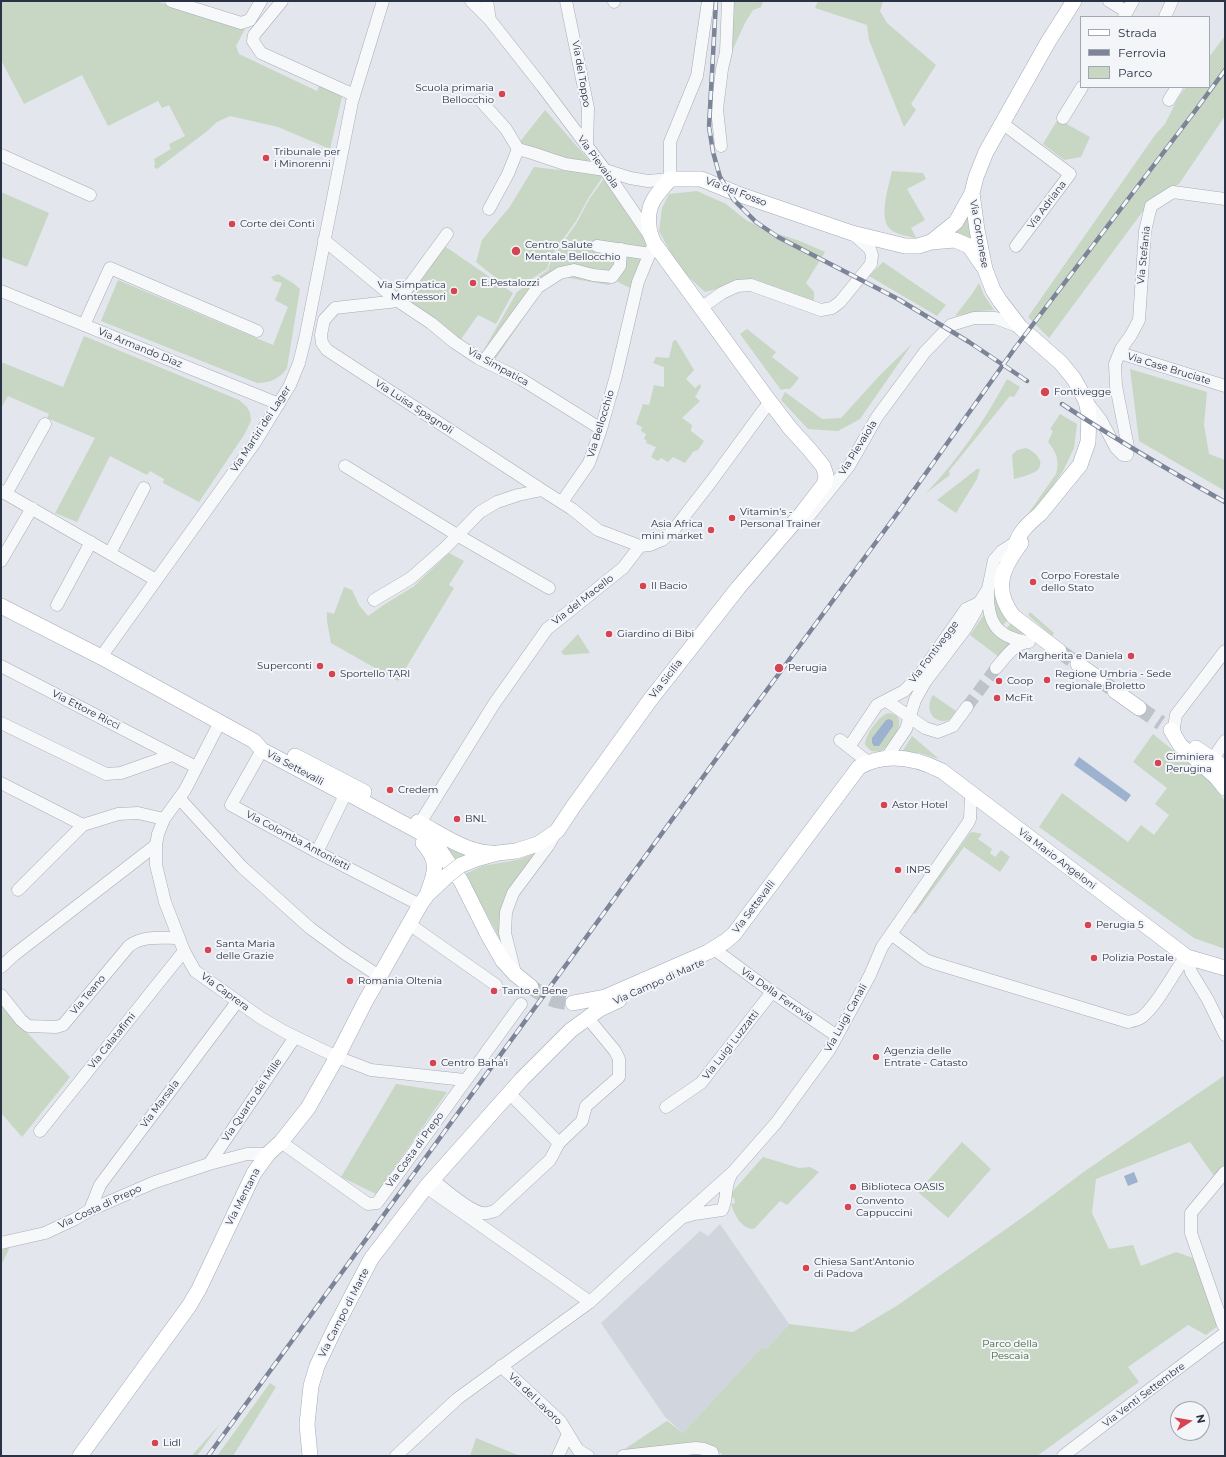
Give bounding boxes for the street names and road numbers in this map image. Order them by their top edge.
street label: Via del Toppo [569,40,593,108]
street label: Via Pievaiola [575,133,621,191]
street label: Via del Fosso [704,175,768,209]
street label: Via Adriana [1025,179,1069,231]
street label: Via Cortonese [967,199,991,269]
street label: Via Stefania [1135,225,1153,285]
street label: Via Armando Diaz [96,326,184,370]
street label: Via Simpatica [465,345,531,389]
street label: Via Case Bruciate [1126,351,1212,387]
street label: Via Luisa Spagnoli [373,377,455,437]
street label: Via Martiri dei Lager [229,384,293,474]
street label: Via Bellocchio [585,389,617,459]
street label: Via Pievaiola [836,418,880,478]
street label: Via del Macello [550,572,616,628]
street label: Via Fontivegge [907,618,961,686]
street label: Via Sicilia [647,657,685,701]
street label: Via Ettore Ricci [50,688,122,732]
street label: Via Settevalli [264,748,326,788]
street label: Via Colomba Antonietti [244,808,352,874]
street label: Via Mario Angeloni [1016,826,1098,892]
street label: Via Settevalli [730,878,778,936]
street label: Via Campo di Marte [611,956,707,1008]
street label: Via Della Ferrovia [738,965,816,1025]
street label: Via Caprera [198,970,252,1014]
street label: Via Teano [68,973,108,1017]
street label: Via Luigi Canali [822,982,870,1054]
street label: Via Luigi Luzzatti [700,1008,762,1082]
street label: Via Calatafimi [86,1011,138,1071]
street label: Via Quarto dei Mille [220,1056,284,1144]
street label: Via Marsala [138,1078,182,1130]
street label: Via Costa di Prepo [384,1110,446,1190]
street label: Via Mentana [223,1166,263,1228]
street label: Via Costa di Prepo [56,1182,144,1232]
street label: Via Campo di Marte [316,1266,372,1360]
street label: Via Venti Settembre [1100,1360,1188,1430]
street label: Via del Lavoro [506,1371,564,1427]

